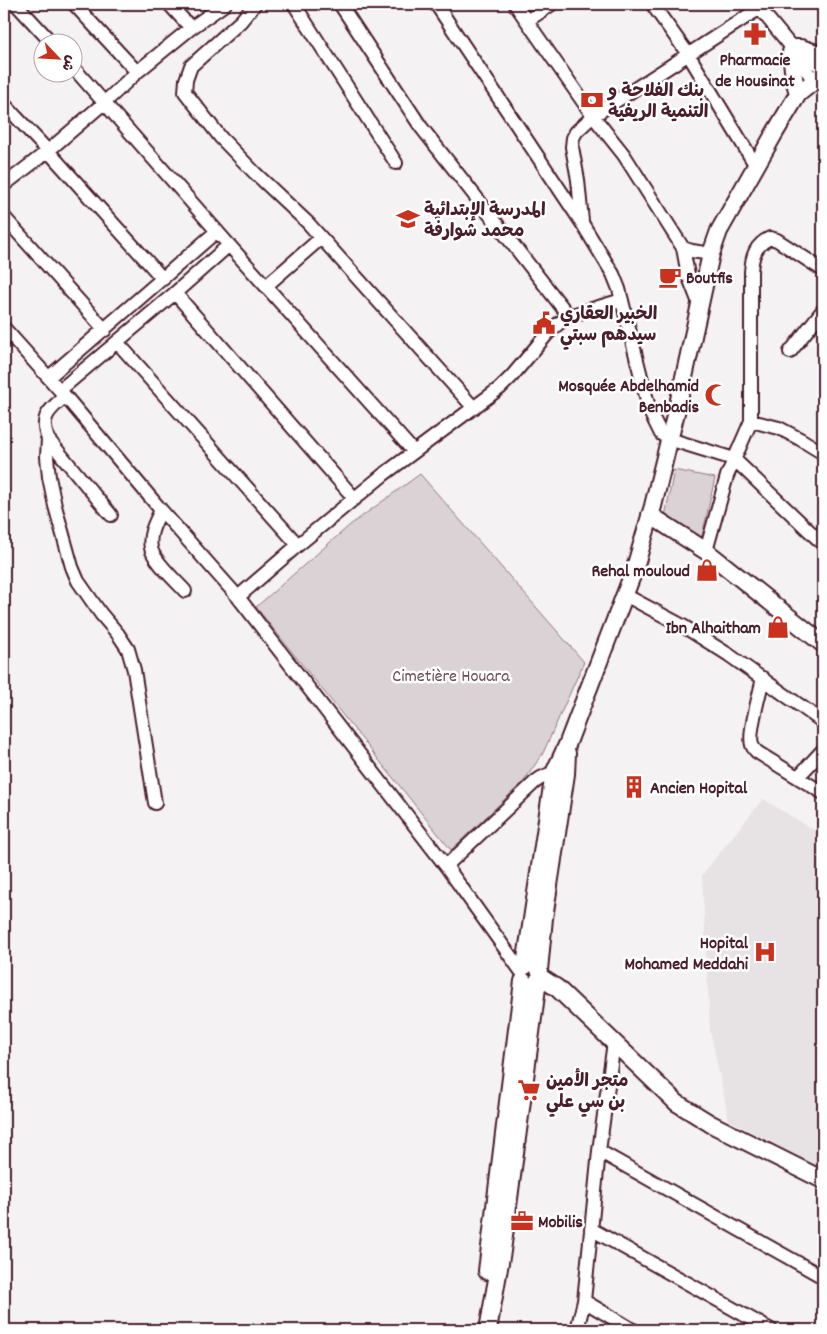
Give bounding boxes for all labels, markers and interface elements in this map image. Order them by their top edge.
pharmacy icon: Pharmacie de Housinat [742,21,768,47]
north arrow [32,32,82,82]
place label: Pharmacie de Housinat [715,49,795,95]
text: ش [56,51,80,74]
place label: بنك الفلاحة و التنمية الريفية [606,80,708,126]
bank icon: بنك الفلاحة و التنمية الريفية [579,87,605,113]
place label: المدرسة الإبتدائية محمد شوارفة [424,199,546,245]
school or university icon: المدرسة الإبتدائية محمد شوارفة [395,206,421,232]
cafe icon: Boutfis [657,264,683,290]
place label: Boutfis [686,267,733,292]
place label: الخبير العقاري سيدهم سبتي [560,303,657,350]
public building icon: الخبير العقاري سيدهم سبتي [531,310,557,336]
place label: Mosquée Abdelhamid Benbadis [558,375,699,421]
mosque icon: Mosquée Abdelhamid Benbadis [703,382,729,408]
shop icon: Rehal mouloud [694,557,720,583]
place label: Rehal mouloud [592,560,690,585]
shop icon: Ibn Alhaitham [765,614,791,640]
place label: Ibn Alhaitham [665,617,761,642]
park label: Cimetière Houara [392,665,510,690]
building icon: Ancien Hopital [621,774,647,800]
place label: Ancien Hopital [650,777,748,802]
place label: Hopital Mohamed Meddahi [625,932,749,978]
hospital icon: Hopital Mohamed Meddahi [752,939,778,965]
place label: متجر الأمين بن سي علي [546,1068,629,1117]
supermarket icon: متجر الأمين بن سي علي [516,1077,542,1103]
office icon: Mobilis [509,1208,535,1234]
place label: Mobilis [538,1211,583,1236]

